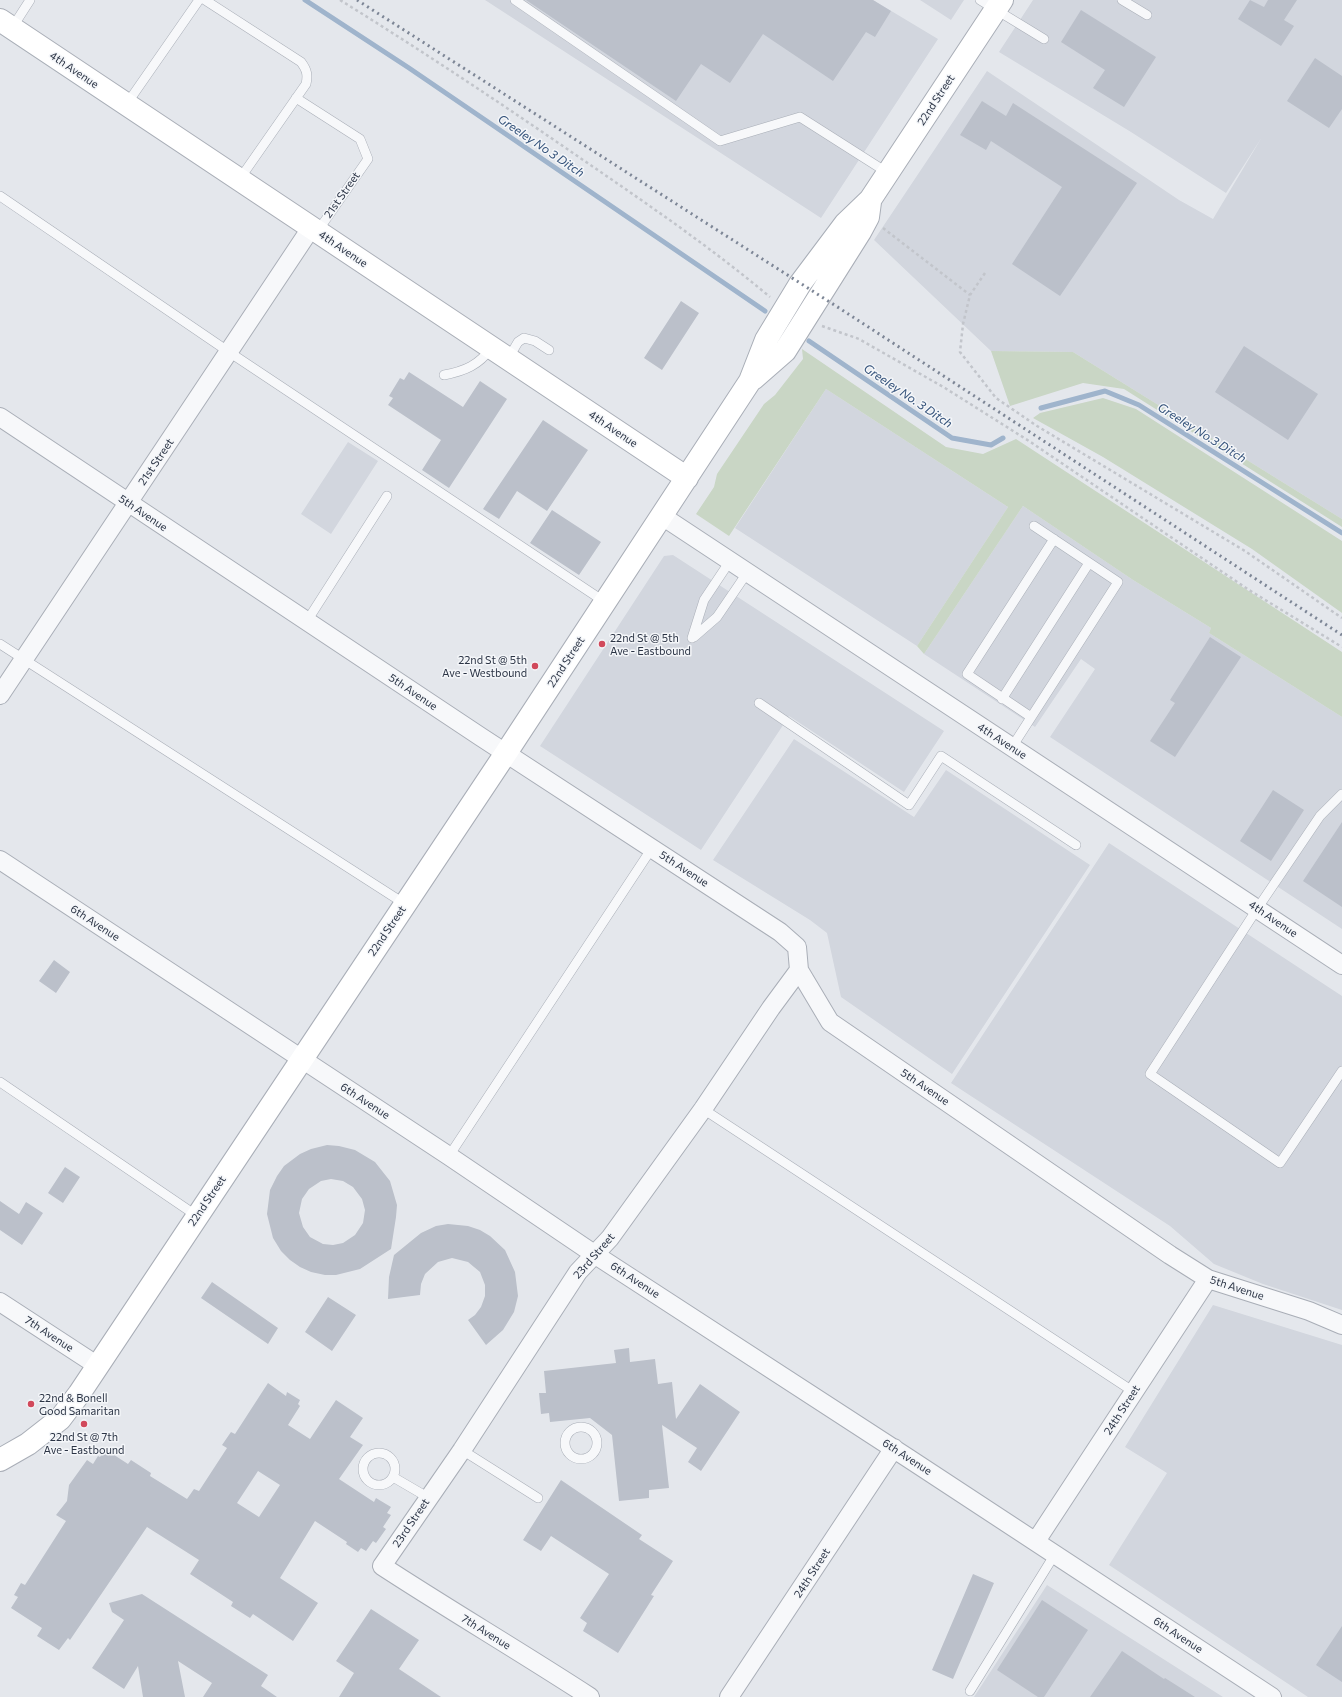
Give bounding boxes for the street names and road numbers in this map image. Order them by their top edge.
street label: 4th Avenue [47,49,101,91]
street label: 22nd Street [915,72,957,128]
street label: 21st Street [321,169,363,221]
street label: 4th Avenue [316,228,370,270]
street label: 4th Avenue [586,408,640,450]
street label: 21st Street [136,436,176,488]
street label: 5th Avenue [116,492,170,534]
street label: 22nd Street [545,634,587,690]
street label: 5th Avenue [386,671,440,713]
street label: 4th Avenue [975,720,1029,762]
street label: 5th Avenue [657,848,711,890]
street label: 4th Avenue [1246,898,1300,940]
street label: 6th Avenue [68,902,122,944]
street label: 22nd Street [365,903,409,959]
street label: 5th Avenue [898,1066,952,1108]
street label: 6th Avenue [338,1080,392,1122]
street label: 22nd Street [185,1173,229,1229]
street label: 23rd Street [571,1230,617,1282]
street label: 6th Avenue [608,1259,662,1301]
street label: 5th Avenue [1208,1273,1266,1303]
street label: 7th Avenue [22,1313,76,1355]
street label: 24th Street [1101,1383,1143,1437]
street label: 6th Avenue [880,1436,934,1478]
street label: 23rd Street [390,1496,432,1550]
street label: 24th Street [791,1546,833,1600]
street label: 7th Avenue [459,1612,513,1652]
street label: 6th Avenue [1151,1614,1205,1656]

